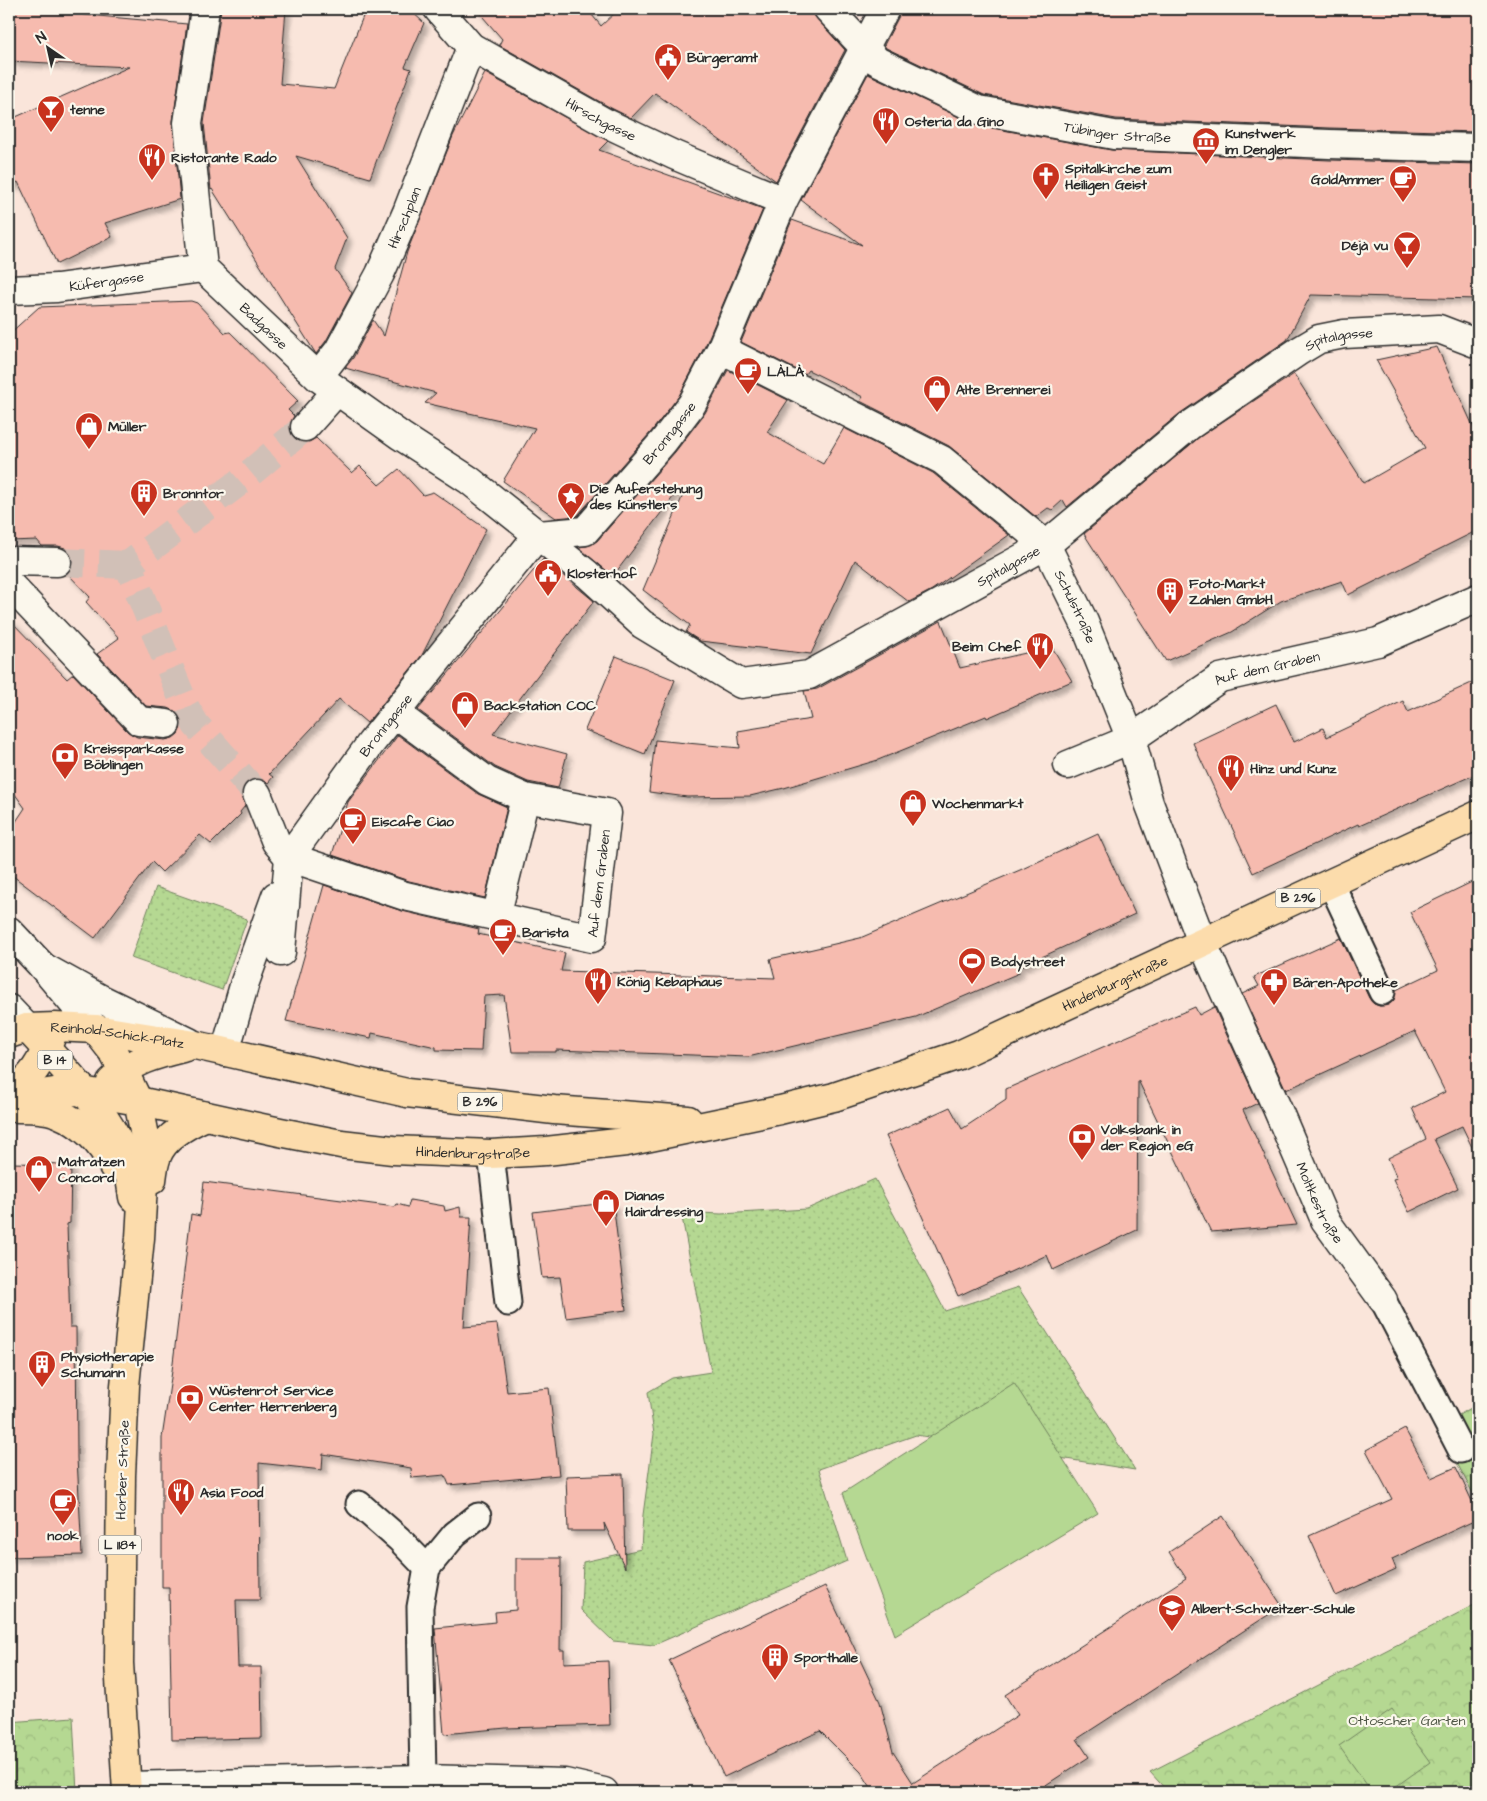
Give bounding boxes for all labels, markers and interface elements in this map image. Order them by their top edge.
north arrow [22,22,72,72]
text: N [32,27,51,49]
public building icon: Bürgeramt [653,42,683,81]
place label: Bürgeramt [687,48,758,69]
street label: Hirschgasse [561,93,639,147]
bar icon: tenne [36,94,66,133]
place label: tenne [69,100,105,120]
restaurant icon: Osteria da Gino [871,106,901,145]
place label: Osteria da Gino [905,112,1004,132]
street label: Tübinger Straße [1062,117,1172,148]
place label: Kunstwerk im Dengler [1225,124,1296,161]
museum icon: Kunstwerk im Dengler [1191,126,1221,165]
restaurant icon: Ristorante Rado [137,142,167,181]
place label: Ristorante Rado [171,148,277,168]
place label: Spitalkirche zum Heiligen Geist [1064,159,1172,196]
church icon: Spitalkirche zum Heiligen Geist [1031,161,1061,200]
cafe icon: GoldAmmer [1388,164,1418,203]
place label: GoldAmmer [1311,170,1384,190]
street label: Hirschplan [383,184,427,252]
bar icon: Déjà vu [1392,230,1422,269]
place label: Déjà vu [1342,236,1388,256]
street label: Küfergasse [68,267,146,297]
street label: Badgasse [235,299,292,355]
street label: Spitalgasse [1301,323,1374,356]
cafe icon: LÀLÀ [733,356,763,395]
place label: LÀLÀ [767,362,805,382]
shop icon: Alte Brennerei [922,374,952,413]
place label: Alte Brennerei [956,380,1051,400]
street label: Bronngasse [639,397,702,469]
shop icon: Müller [74,411,104,450]
place label: Müller [108,417,147,437]
building icon: Bronntor [129,478,159,517]
place label: Die Auferstehung des Künstlers [589,479,703,515]
place icon: Die Auferstehung des Künstlers [556,481,586,520]
place label: Bronntor [163,484,224,504]
street label: Spitalgasse [973,541,1044,592]
public building icon: Klosterhof [533,558,563,597]
place label: Klosterhof [567,564,637,584]
street label: Schulstraße [1049,567,1101,647]
place label: Foto-Markt Zahlen GmbH [1189,574,1274,610]
building icon: Foto-Markt Zahlen GmbH [1155,576,1185,615]
restaurant icon: Beim Chef [1025,631,1055,670]
place label: Beim Chef [952,637,1022,657]
street label: Auf dem Graben [1210,647,1322,691]
street label: Bronngasse [355,689,418,761]
shop icon: Backstation COC [450,690,480,729]
place label: Backstation COC [484,696,596,716]
place label: Kreissparkasse Böblingen [84,739,184,776]
bank icon: Kreissparkasse Böblingen [50,741,80,780]
restaurant icon: Hinz und Kunz [1216,753,1246,792]
place label: Hinz und Kunz [1250,759,1338,779]
shop icon: Wochenmarkt [898,788,928,827]
place label: Wochenmarkt [931,794,1024,814]
cafe icon: Eiscafe Ciao [338,806,368,845]
place label: Eiscafe Ciao [372,812,454,832]
street label: Auf dem Graben [583,829,616,939]
road number: B 296 [1276,888,1320,908]
cafe icon: Barista [488,917,518,956]
place label: Barista [522,923,570,943]
sports icon: Bodystreet [957,946,987,985]
street label: Hindenburgstraße [1059,951,1172,1017]
place label: Bodystreet [991,952,1065,972]
restaurant icon: König Kebaphaus [583,966,613,1005]
pharmacy icon: Bären-Apotheke [1259,967,1289,1006]
place label: König Kebaphaus [617,972,722,993]
place label: Bären-Apotheke [1293,973,1398,993]
street label: Reinhold-Schick-Platz [50,1018,186,1054]
road number: B 14 [38,1050,72,1070]
road number: B 296 [458,1092,502,1112]
place label: Volksbank in der Region eG [1100,1120,1194,1157]
bank icon: Volksbank in der Region eG [1067,1122,1097,1161]
street label: Hindenburgstraße [415,1142,531,1165]
place label: Matratzen Concord [58,1152,124,1188]
shop icon: Matratzen Concord [24,1154,54,1193]
street label: Moltkestraße [1290,1159,1348,1248]
place label: Dianas Hairdressing [625,1186,704,1223]
shop icon: Dianas Hairdressing [591,1188,621,1227]
place label: Physiotherapie Schumann [60,1347,154,1383]
building icon: Physiotherapie Schumann [27,1349,57,1388]
place label: Wüstenrot Service Center Herrenberg [208,1381,337,1418]
bank icon: Wüstenrot Service Center Herrenberg [175,1383,205,1422]
street label: Horber Straße [111,1419,135,1520]
restaurant icon: Asia Food [166,1477,196,1516]
place label: Asia Food [200,1483,264,1503]
cafe icon: nook [48,1487,78,1526]
place label: nook [47,1526,79,1546]
road number: L 1184 [99,1536,141,1554]
school or university icon: Albert-Schweitzer-Schule [1157,1593,1187,1632]
place label: Albert-Schweitzer-Schule [1191,1599,1355,1619]
building icon: Sporthalle [760,1642,790,1681]
place label: Sporthalle [793,1648,859,1668]
park label: Ottoscher Garten [1348,1711,1466,1731]

